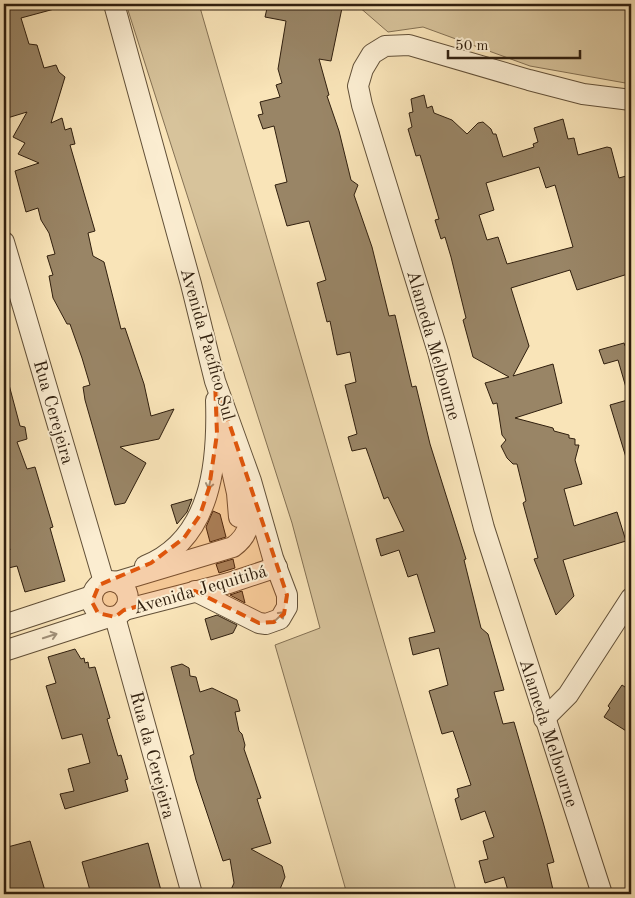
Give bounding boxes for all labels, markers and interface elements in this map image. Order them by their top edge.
scale bar [448,28,580,60]
text: 50 m [455,39,489,54]
street label: Avenida Pacífico Sul [177,266,237,423]
street label: Alameda Melbourne [403,268,463,422]
street label: Rua Cerejeira [30,358,77,467]
one-way arrow [205,473,215,489]
street label: Avenida Jequitibá [131,562,269,618]
one-way arrow [272,611,285,623]
one-way arrow [42,631,57,640]
street label: Alameda Melbourne [516,657,581,810]
street label: Rua da Cerejeira [126,690,178,821]

